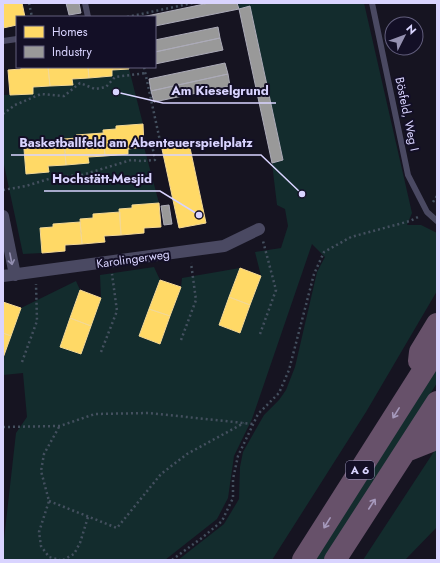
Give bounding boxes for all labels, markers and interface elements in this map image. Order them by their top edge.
legend [16,16,156,68]
north arrow [384,16,424,56]
text: N [403,21,420,38]
text: Homes [52,23,88,41]
text: Industry [52,43,93,61]
street label: Bösfeld, Weg I [390,75,424,153]
callout: Am Kieselgrund [163,78,276,103]
text: Am Kieselgrund [170,81,269,100]
callout: Basketballfeld am Abenteuerspielplatz [11,130,261,155]
text: Basketballfeld am Abenteuerspielplatz [19,133,253,152]
callout: Hochstätt-Mesjid [44,166,160,191]
text: Hochstätt-Mesjid [52,169,152,188]
street label: Karolingerweg [95,245,171,273]
one-way arrow [8,252,16,265]
one-way arrow [392,407,400,419]
road number: A 6 [346,461,374,479]
one-way arrow [368,499,376,510]
one-way arrow [323,517,331,528]

